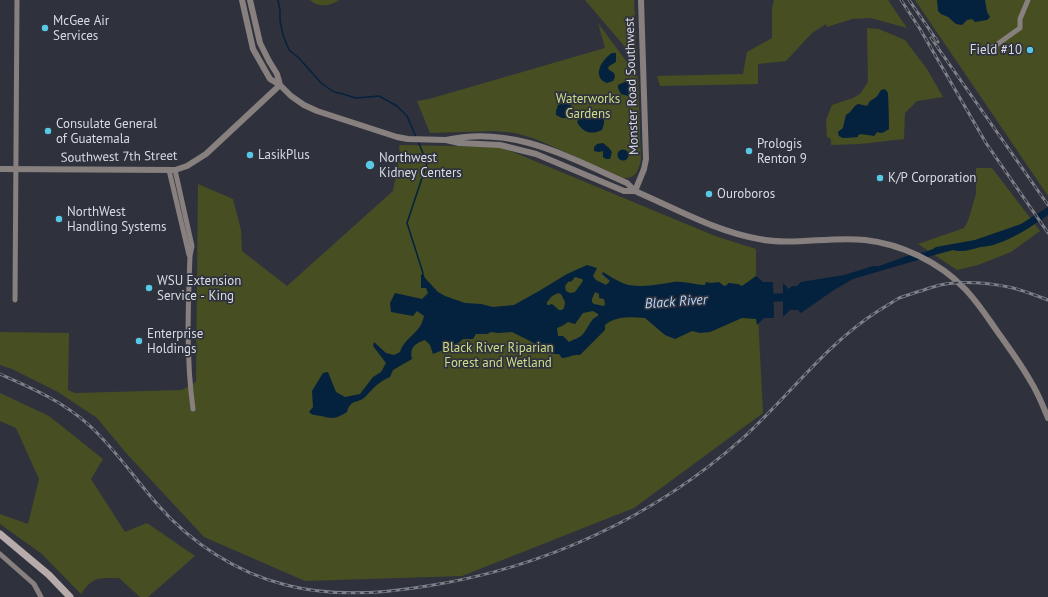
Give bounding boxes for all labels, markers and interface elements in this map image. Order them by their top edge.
place label: McGee Air Services [53,13,109,44]
street label: Monster Road Southwest [622,17,642,155]
marker: McGee Air Services [40,23,50,33]
place label: Field #10 [970,42,1022,58]
marker: Field #10 [1025,45,1035,55]
park label: Waterworks Gardens [556,91,620,122]
place label: Consulate General of Guatemala [56,116,157,147]
marker: Consulate General of Guatemala [43,126,53,136]
place label: Prologis Renton 9 [757,136,807,167]
marker: Prologis Renton 9 [744,146,754,156]
place label: LasikPlus [258,147,310,163]
street label: Southwest 7th Street [61,148,177,166]
marker: LasikPlus [245,150,255,160]
place label: Northwest Kidney Centers [379,150,462,181]
marker: Northwest Kidney Centers [364,159,376,171]
place label: K/P Corporation [888,170,976,186]
marker: K/P Corporation [875,173,885,183]
place label: Ouroboros [717,186,775,202]
marker: Ouroboros [704,189,714,199]
place label: NorthWest Handling Systems [67,204,166,235]
marker: NorthWest Handling Systems [54,214,64,224]
place label: WSU Extension Service - King [157,273,241,304]
marker: WSU Extension Service - King [144,283,154,293]
water label: Black River [644,291,708,313]
place label: Enterprise Holdings [147,326,203,357]
marker: Enterprise Holdings [134,336,144,346]
park label: Black River Riparian Forest and Wetland [442,340,554,371]

